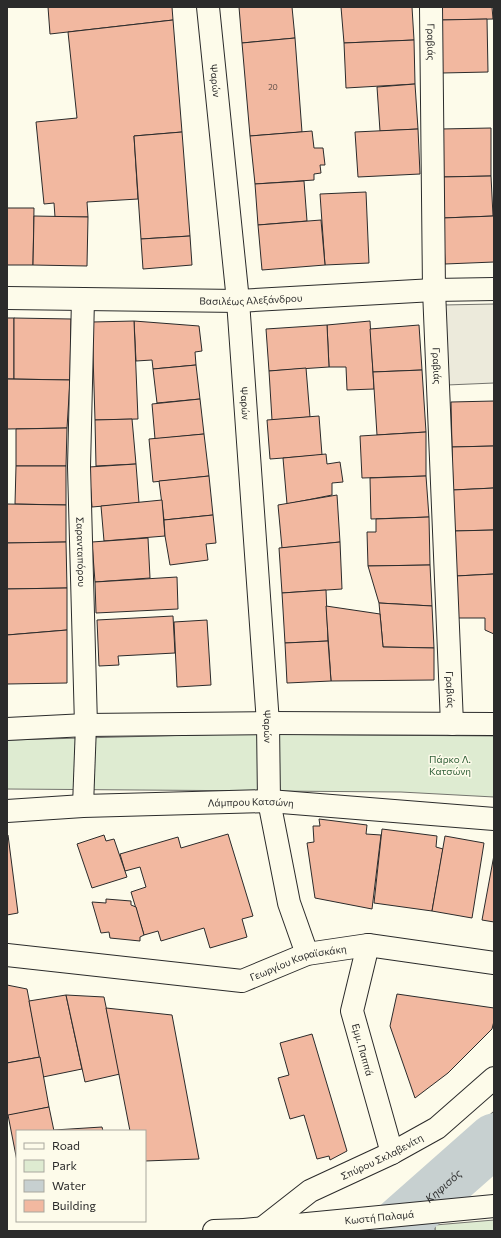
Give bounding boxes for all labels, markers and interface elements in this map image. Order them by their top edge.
street label: Γραβιάς [425,23,438,61]
street label: Ψαρών [208,64,223,98]
house number: 20 [268,82,278,92]
street label: Βασιλέως Αλεξάνδρου [199,291,303,307]
street label: Γραβιάς [430,347,444,385]
street label: Ψαρών [238,386,252,420]
street label: Σαρανταπόρου [74,517,88,587]
street label: Γραβιάς [444,671,457,708]
street label: Ψαρών [261,710,274,743]
park label: Πάρκο Λ. Κατσώνη [429,753,471,777]
street label: Λάμπρου Κατσώνη [208,795,294,809]
street label: Γεωργίου Καραϊσκάκη [248,942,347,983]
street label: Εμμ. Παππά [350,1022,376,1077]
legend [16,1130,146,1222]
street label: Σπύρου Σκλαβενίτη [339,1131,425,1182]
text: Road [52,1138,80,1152]
text: Park [52,1158,78,1172]
water label: Κηφισός [422,1166,464,1205]
text: Water [52,1178,86,1192]
text: Building [52,1198,96,1212]
street label: Κωστή Παλαμά [344,1208,415,1226]

